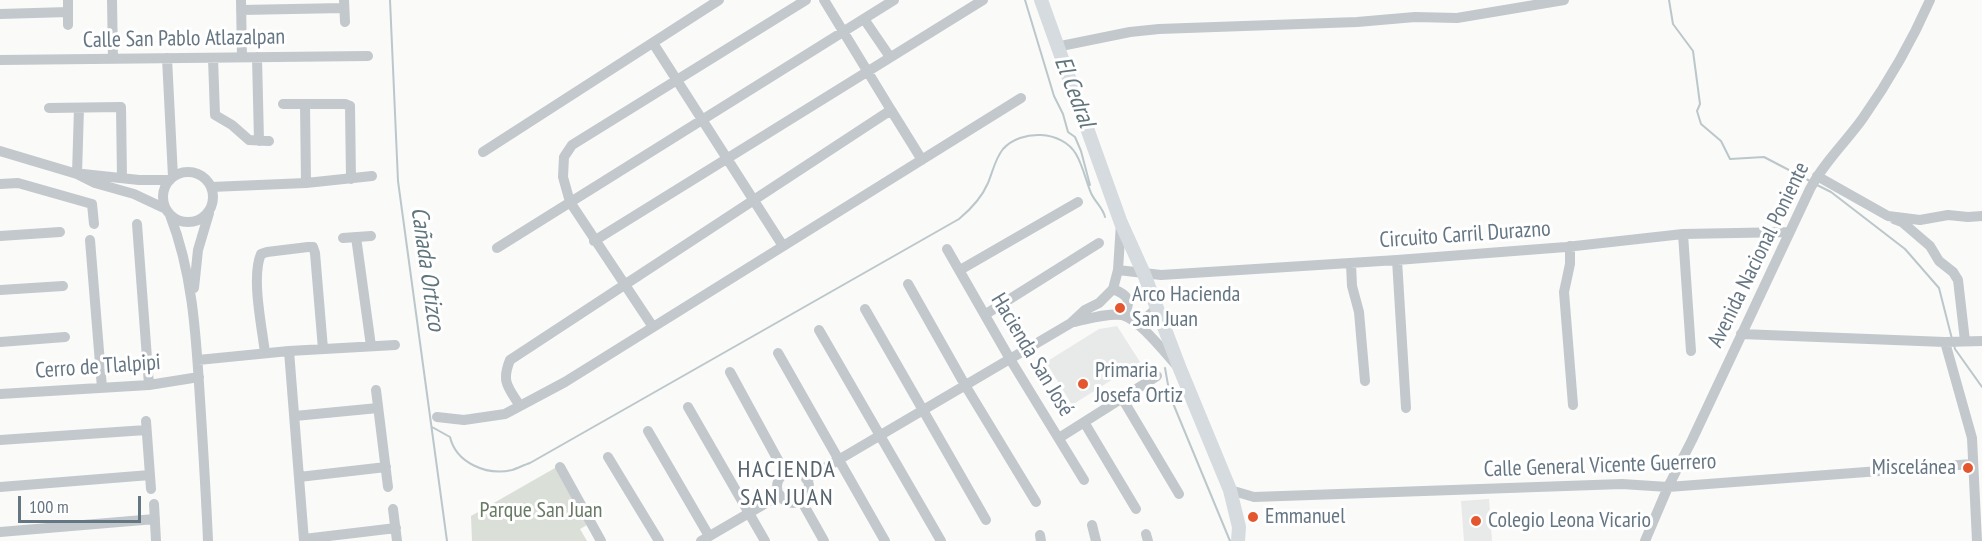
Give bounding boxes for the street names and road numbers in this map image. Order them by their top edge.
street label: Calle San Pablo Atlazalpan [83,24,285,54]
street label: Avenida Nacional Poniente [1703,158,1815,352]
street label: Circuito Carril Durazno [1379,216,1551,254]
street label: Hacienda San José [985,289,1079,421]
street label: Cerro de Tlalpipi [34,349,162,385]
street label: Calle General Vicente Guerrero [1483,449,1717,483]

